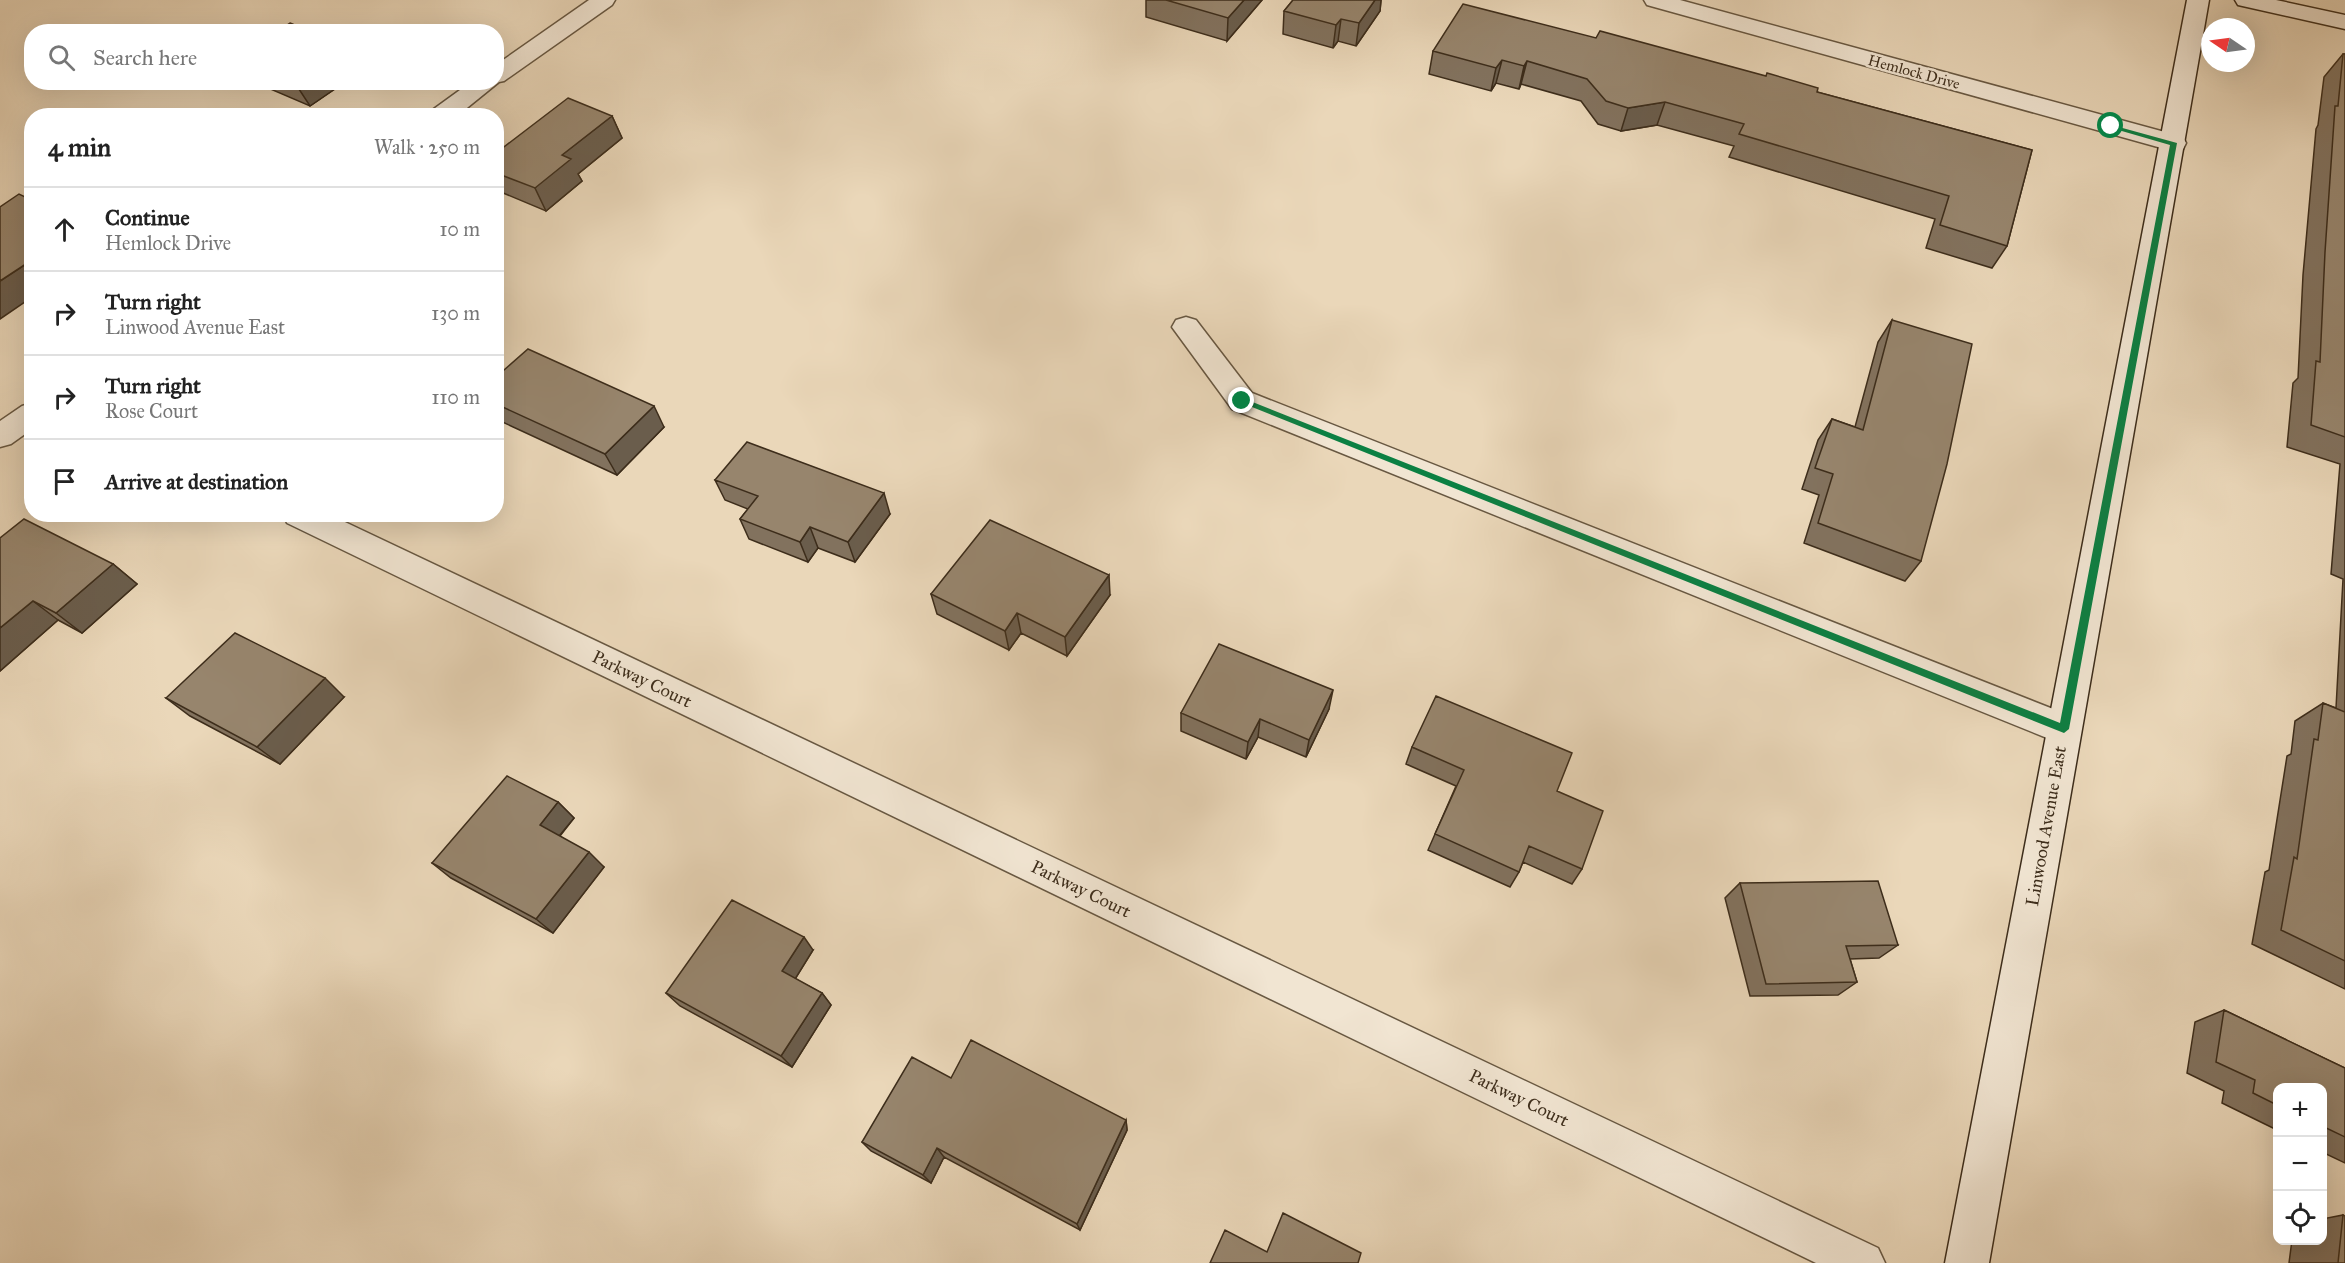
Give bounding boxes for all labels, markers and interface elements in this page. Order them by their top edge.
north arrow [2201,18,2255,72]
search box [24,24,504,90]
icon: search [45,41,78,74]
text: Search here [93,44,197,71]
street label: Hemlock Drive [1866,51,1962,93]
route start [2097,112,2123,138]
text: 4 min [48,131,111,163]
text: Walk · 250 m [374,135,480,159]
text: Continue [105,204,190,231]
icon: ahead [48,213,81,246]
text: 10 m [439,217,480,241]
text: Hemlock Drive [105,231,231,255]
text: Turn right [105,288,201,315]
icon: right [48,297,81,330]
text: 130 m [431,301,480,325]
text: Linwood Avenue East [105,315,285,339]
text: Turn right [105,372,201,399]
icon: right [48,381,81,414]
text: 110 m [432,385,480,409]
route end [1228,387,1254,413]
text: Rose Court [105,399,198,423]
icon: arrive [48,465,81,498]
text: Arrive at destination [105,468,288,495]
street label: Parkway Court [589,645,696,713]
street label: Linwood Avenue East [2021,744,2071,908]
street label: Parkway Court [1028,855,1135,923]
street label: Parkway Court [1466,1064,1573,1132]
map controls [2273,1083,2327,1245]
button: + [2273,1083,2327,1137]
button: − [2273,1137,2327,1191]
button: locate [2273,1191,2327,1245]

